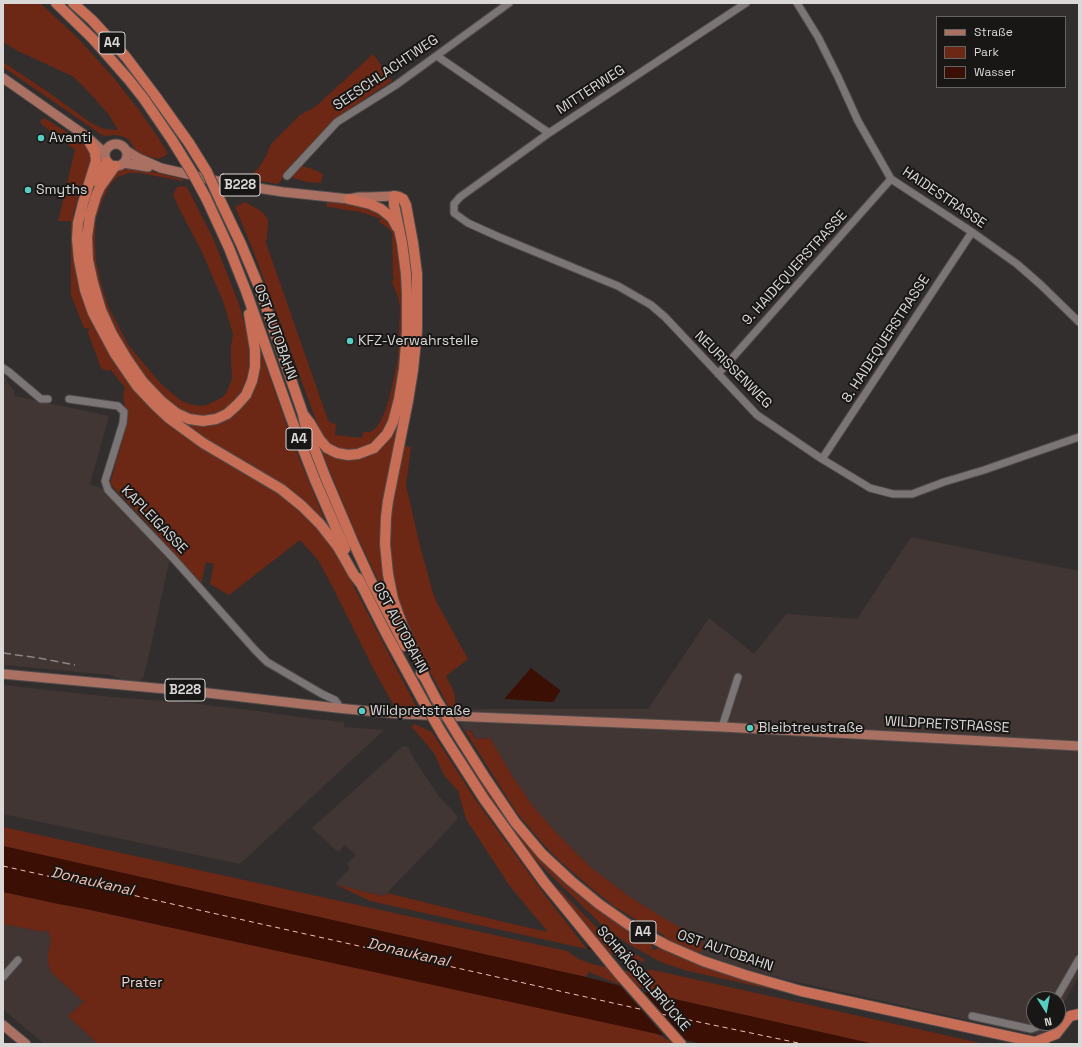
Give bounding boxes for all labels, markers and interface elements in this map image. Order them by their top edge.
legend [936,16,1066,88]
text: Straße [974,24,1013,40]
road number: A4 [99,32,125,54]
street label: SEESCHLACHTWEG [330,32,442,114]
text: Park [974,44,999,60]
street label: MITTERWEG [554,62,628,118]
text: Wasser [974,64,1016,80]
place label: Avanti [49,130,91,146]
marker: Avanti [36,133,46,143]
street label: HAIDESTRASSE [899,164,989,232]
road number: B228 [220,174,260,196]
place label: Smyths [36,182,87,198]
marker: Smyths [23,185,33,195]
street label: 9. HAIDEQUERSTRASSE [739,207,851,329]
street label: 8. HAIDEQUERSTRASSE [838,272,934,406]
street label: OST AUTOBAHN [250,282,300,382]
street label: NEURISSENWEG [691,328,775,412]
place label: KFZ-Verwahrstelle [358,333,479,349]
marker: KFZ-Verwahrstelle [345,336,355,346]
road number: A4 [286,428,312,450]
street label: KAPLEIGASSE [117,483,191,557]
street label: OST AUTOBAHN [369,580,431,676]
road number: B228 [165,679,205,701]
place label: Wildpretstraße [370,703,470,719]
marker: Wildpretstraße [357,706,367,716]
street label: WILDPRETSTRASSE [884,713,1010,737]
place label: Bleibtreustraße [758,720,863,736]
marker: Bleibtreustraße [745,723,755,733]
water label: Donaukanal [49,864,135,900]
road number: A4 [630,921,656,943]
street label: SCHRÄGSEILBRÜCKE [593,923,693,1035]
street label: OST AUTOBAHN [675,927,775,975]
water label: Donaukanal [365,935,451,971]
park label: Prater [122,975,162,991]
north arrow [1026,991,1066,1031]
text: N [1043,1014,1053,1029]

